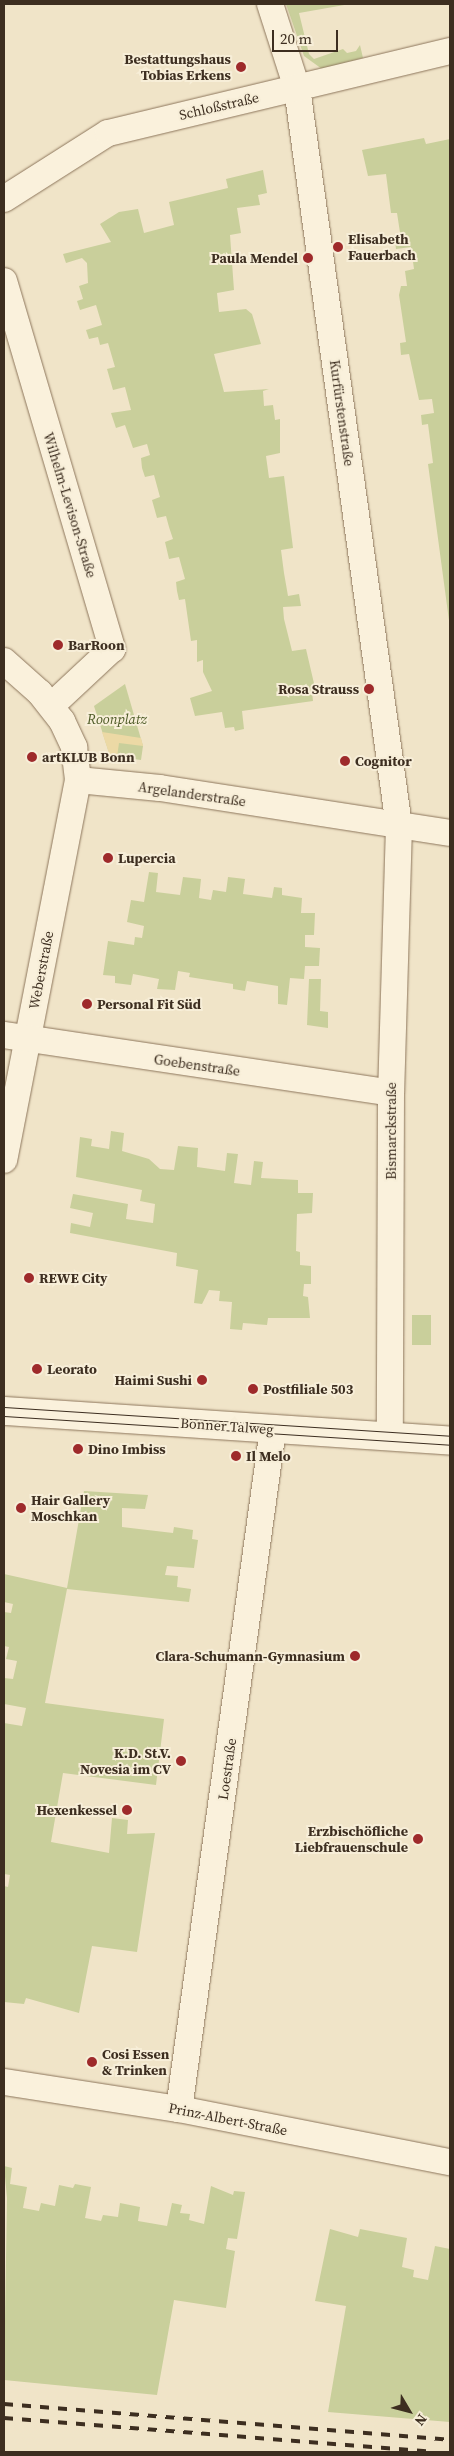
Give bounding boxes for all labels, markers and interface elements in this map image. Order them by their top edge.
scale bar [274,20,340,52]
text: 20 m [280,28,312,49]
place label: Bestattungshaus Tobias Erkens [124,51,231,84]
marker: Bestattungshaus Tobias Erkens [235,61,247,73]
street label: Schloßstraße [177,89,261,123]
place label: Elisabeth Fauerbach [348,231,416,264]
marker: Elisabeth Fauerbach [332,241,344,253]
place label: Paula Mendel [211,250,298,266]
marker: Paula Mendel [302,252,314,264]
street label: Kurfürstenstraße [326,359,358,467]
street label: Wilhelm-Levison-Straße [40,430,100,580]
place label: BarRoon [68,637,125,653]
marker: BarRoon [52,639,64,651]
place label: Rosa Strauss [278,681,359,697]
marker: Rosa Strauss [363,683,375,695]
park label: Roonplatz [87,711,147,727]
place label: artKLUB Bonn [42,749,135,765]
marker: artKLUB Bonn [26,751,38,763]
place label: Cognitor [355,753,412,769]
marker: Cognitor [339,755,351,767]
street label: Argelanderstraße [137,778,247,810]
place label: Lupercia [118,850,176,866]
marker: Lupercia [102,852,114,864]
street label: Weberstraße [25,929,57,1011]
place label: Personal Fit Süd [97,996,201,1012]
marker: Personal Fit Süd [81,998,93,1010]
street label: Goebenstraße [153,1051,241,1079]
street label: Bismarckstraße [383,1082,399,1180]
place label: REWE City [39,1270,108,1286]
marker: REWE City [23,1272,35,1284]
place label: Leorato [47,1361,97,1377]
marker: Leorato [31,1363,43,1375]
place label: Haimi Sushi [114,1372,192,1388]
marker: Haimi Sushi [196,1374,208,1386]
place label: Postfiliale 503 [263,1381,353,1397]
marker: Postfiliale 503 [247,1383,259,1395]
street label: Bonner Talweg [180,1414,274,1438]
place label: Dino Imbiss [88,1441,166,1457]
marker: Dino Imbiss [72,1443,84,1455]
place label: Il Melo [246,1448,291,1464]
marker: Il Melo [230,1450,242,1462]
place label: Hair Gallery Moschkan [31,1492,110,1524]
marker: Hair Gallery Moschkan [15,1502,27,1514]
place label: Clara-Schumann-Gymnasium [155,1648,345,1664]
marker: Clara-Schumann-Gymnasium [349,1650,361,1662]
street label: Loestraße [214,1737,240,1801]
place label: K.D. St.V. Novesia im CV [80,1745,171,1778]
marker: K.D. St.V. Novesia im CV [175,1755,187,1767]
place label: Hexenkessel [36,1802,117,1818]
marker: Hexenkessel [121,1804,133,1816]
place label: Erzbischöfliche Liebfrauenschule [295,1823,408,1855]
marker: Erzbischöfliche Liebfrauenschule [412,1833,424,1845]
place label: Cosi Essen & Trinken [102,2046,169,2078]
marker: Cosi Essen & Trinken [86,2056,98,2068]
street label: Prinz-Albert-Straße [167,2099,289,2139]
north arrow [384,2386,434,2436]
text: N [410,2410,432,2430]

